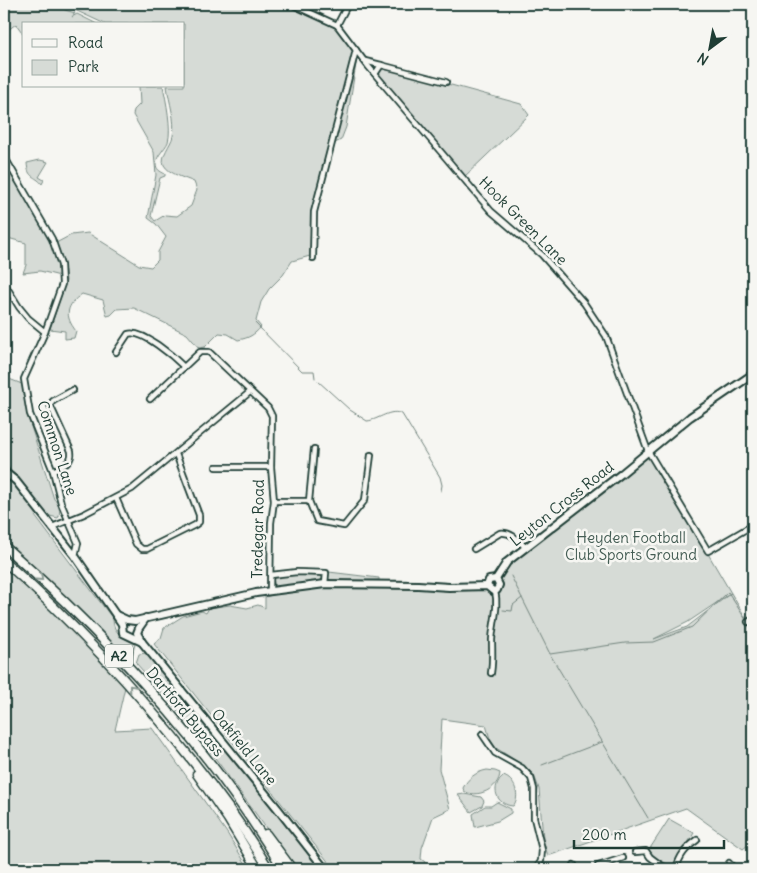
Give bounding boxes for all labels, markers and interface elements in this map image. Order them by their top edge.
legend [22,22,185,88]
north arrow [684,22,734,72]
text: Road [68,33,103,52]
text: N [694,49,712,69]
text: Park [68,57,99,76]
street label: Hook Green Lane [475,173,571,269]
street label: Common Lane [33,398,82,498]
street label: Leyton Cross Road [506,457,618,550]
street label: Tredegar Road [247,479,268,579]
park label: Heyden Football Club Sports Ground [565,528,697,564]
one-way arrow [35,572,44,581]
road number: A2 [105,644,133,668]
street label: Dartford Bypass [142,663,228,760]
one-way arrow [129,684,138,693]
street label: Oakfield Lane [208,704,281,789]
scale bar [574,818,724,850]
text: 200 m [582,825,627,844]

